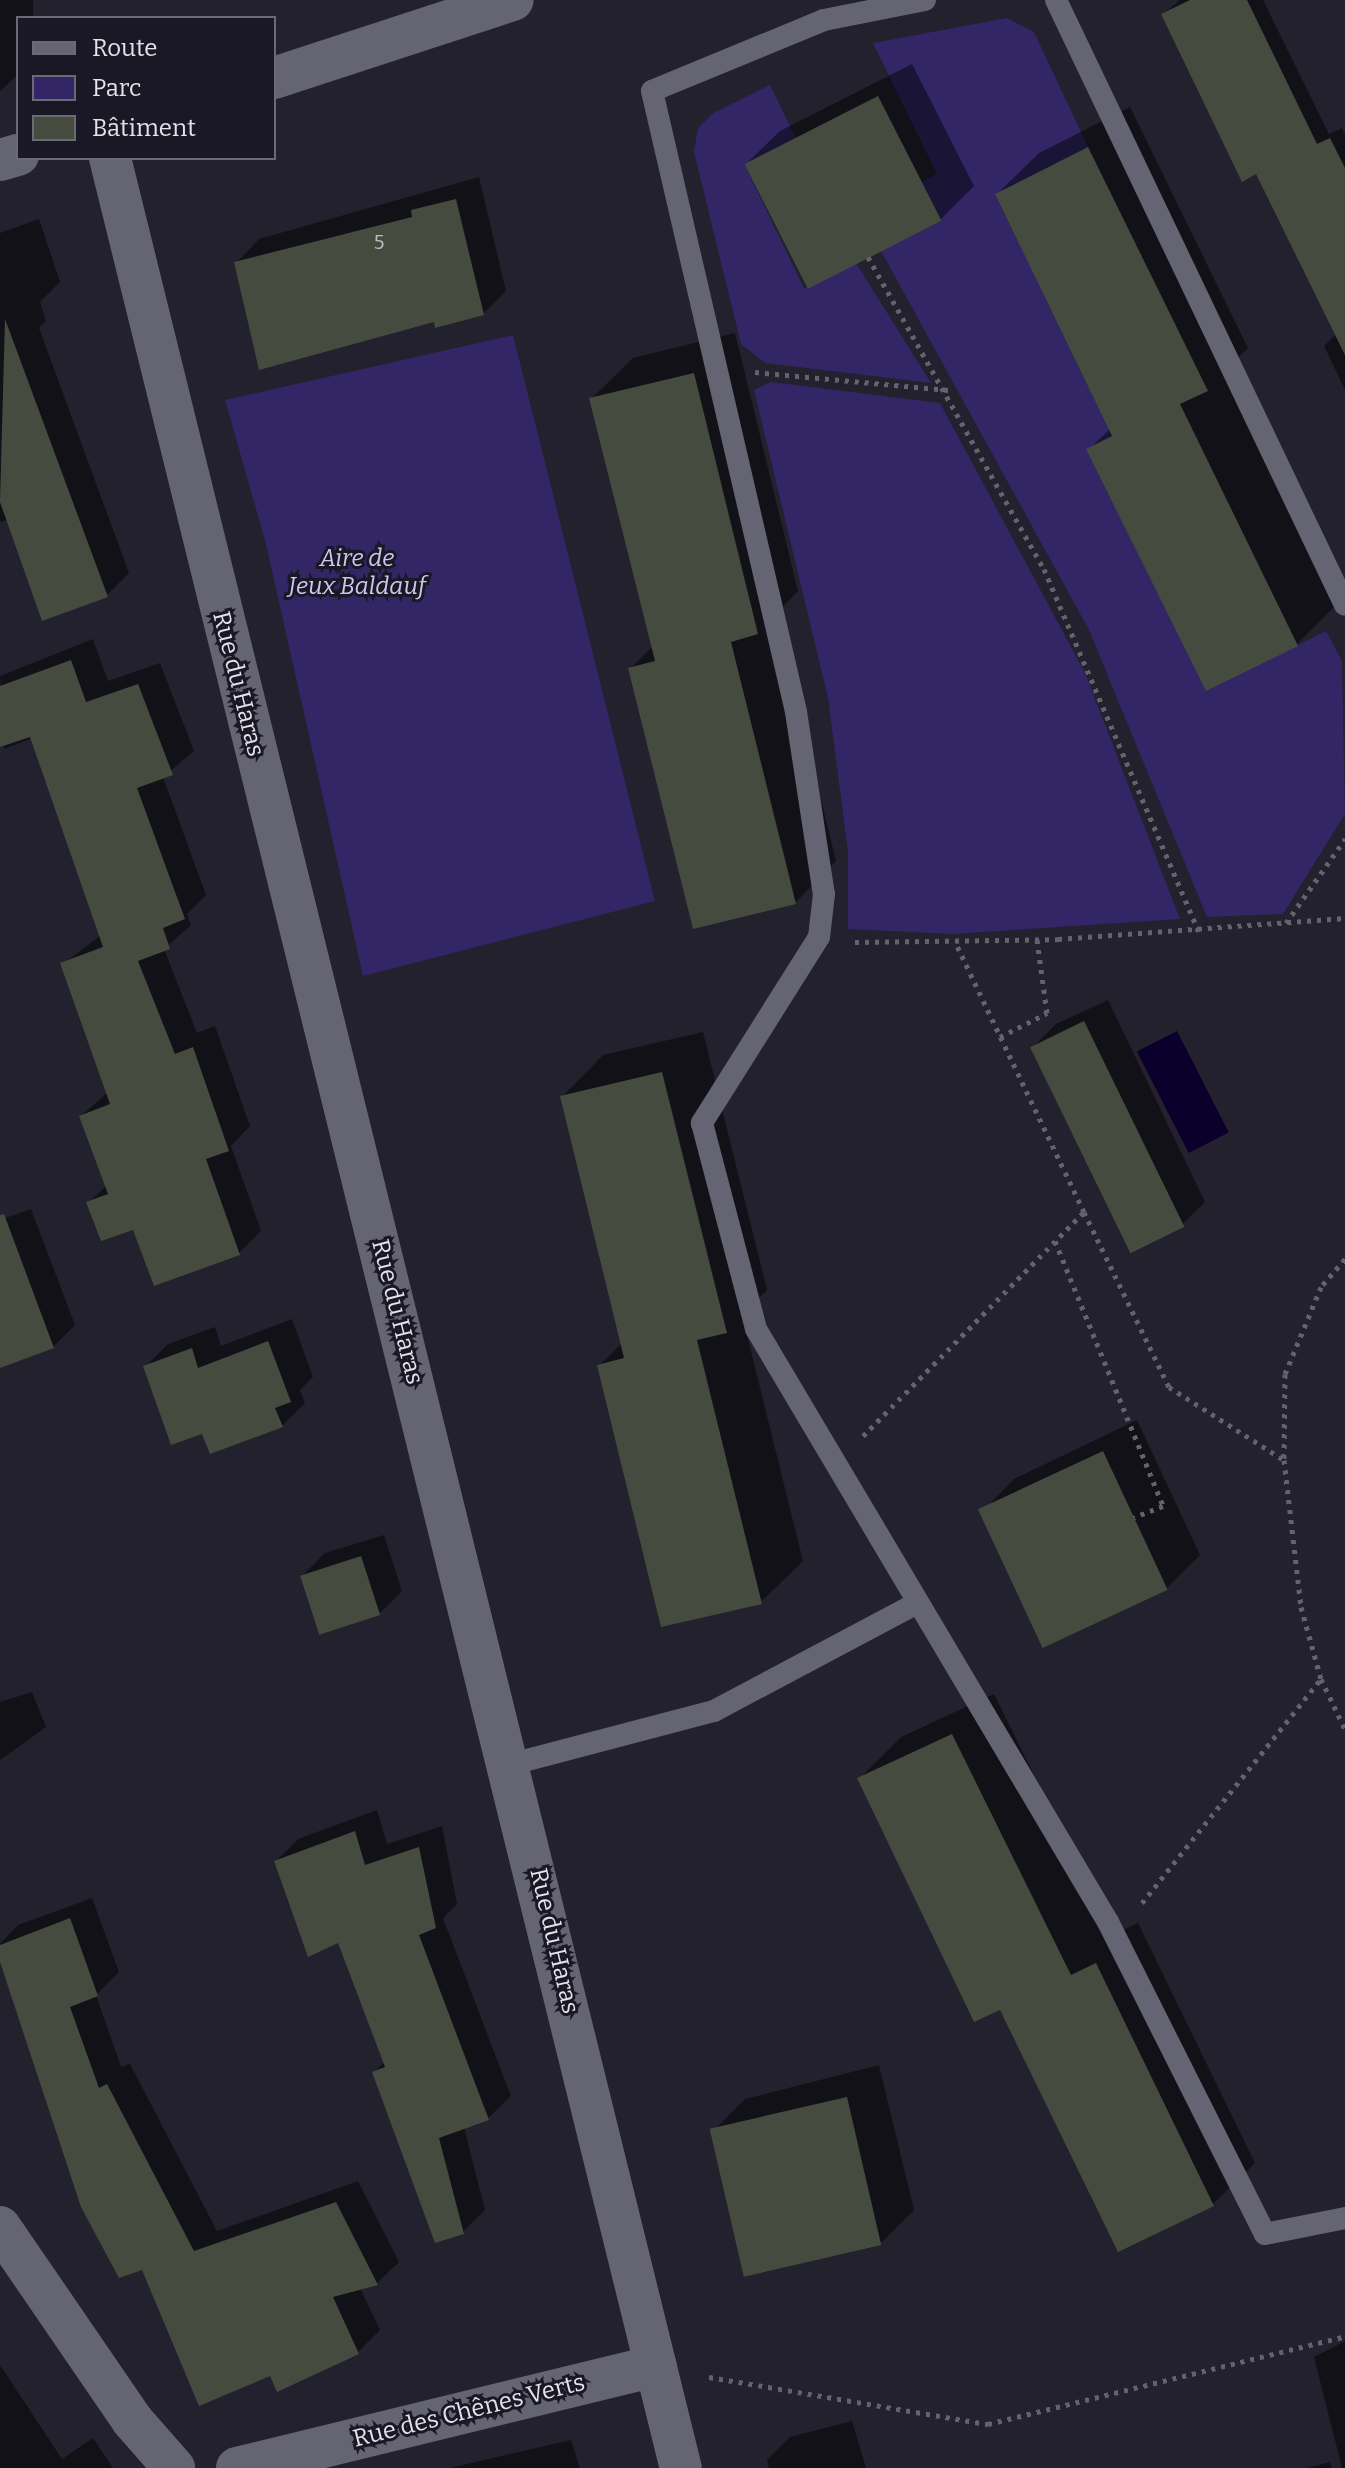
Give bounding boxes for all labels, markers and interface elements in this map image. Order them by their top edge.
legend [16,16,276,160]
text: Route [92,34,157,62]
text: Parc [92,74,141,102]
text: Bâtiment [92,114,196,142]
house number: 5 [374,230,384,254]
park label: Aire de Jeux Baldauf [288,545,426,601]
street label: Rue du Haras [206,609,270,759]
street label: Rue du Haras [365,1237,429,1387]
street label: Rue du Haras [523,1865,585,2017]
street label: Rue des Chênes Verts [350,2368,588,2454]

